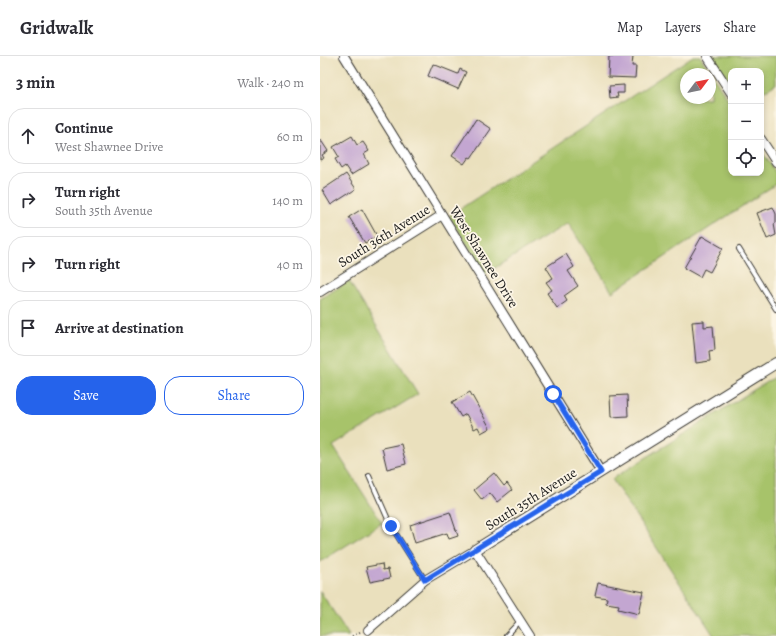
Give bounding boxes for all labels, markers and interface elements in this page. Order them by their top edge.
text: Gridwalk [20,15,93,41]
text: Map [617,18,643,37]
text: Layers [665,18,701,37]
text: Share [723,18,756,37]
north arrow [680,68,716,104]
map controls [728,68,764,176]
button: + [728,68,764,104]
text: 3 min [16,71,55,94]
text: Walk · 240 m [237,74,304,91]
button: − [728,104,764,140]
text: Continue [55,118,113,138]
icon: ahead [17,125,39,147]
text: 60 m [277,128,303,145]
text: West Shawnee Drive [55,138,163,155]
button: locate [728,140,764,176]
text: Turn right [55,182,120,202]
icon: right [17,189,39,211]
text: 140 m [272,192,303,209]
street label: South 36th Avenue [334,200,434,272]
text: South 35th Avenue [55,202,152,219]
street label: West Shawnee Drive [445,202,523,311]
icon: right [17,253,39,275]
text: Turn right [55,254,120,274]
text: 40 m [277,256,303,273]
icon: arrive [17,317,39,339]
text: Arrive at destination [55,318,184,338]
button: Save [16,376,156,415]
button: Share [164,376,304,415]
route start [544,385,562,403]
street label: South 35th Avenue [481,463,581,535]
route end [382,517,400,535]

